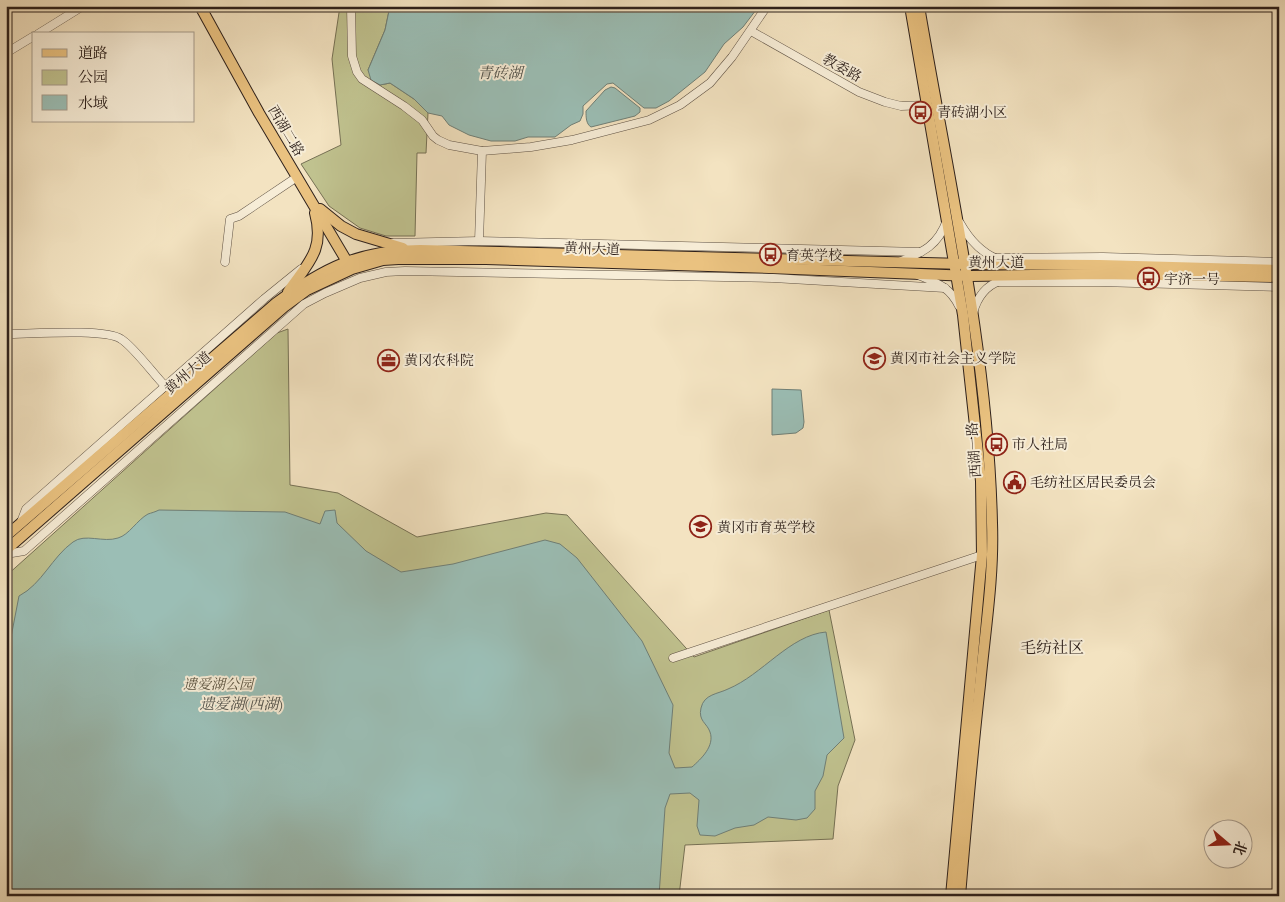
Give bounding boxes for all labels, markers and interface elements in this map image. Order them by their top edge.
legend [32,32,195,122]
text: 道路 [78,44,108,62]
street label: 教委路 [820,50,864,86]
water label: 青砖湖 [477,64,525,82]
text: 公园 [78,68,108,86]
text: 水域 [78,94,108,112]
bus stop icon: 青砖湖小区 [909,100,933,124]
street label: 西湖二路 [264,103,308,159]
place label: 青砖湖小区 [937,104,1007,121]
street label: 黄州大道 [564,240,620,258]
bus stop icon: 育英学校 [758,243,782,267]
place label: 育英学校 [786,247,842,264]
street label: 黄州大道 [968,254,1024,271]
bus stop icon: 宇济一号 [1136,267,1160,291]
place label: 宇济一号 [1164,271,1220,288]
school or university icon: 黄冈市社会主义学院 [862,346,886,370]
street label: 黄州大道 [161,348,215,398]
office icon: 黄冈农科院 [376,348,400,372]
place label: 黄冈市社会主义学院 [890,350,1016,367]
place label: 黄冈农科院 [404,352,474,369]
street label: 西湖一路 [964,421,984,479]
bus stop icon: 市人社局 [984,432,1008,456]
place label: 市人社局 [1012,436,1068,453]
public building icon: 毛纺社区居民委员会 [1002,470,1026,494]
place label: 毛纺社区居民委员会 [1030,474,1156,491]
school or university icon: 黄冈市育英学校 [689,515,713,539]
place label: 黄冈市育英学校 [717,519,815,536]
district label: 毛纺社区 [1020,638,1084,657]
park label: 遗爱湖公园 [183,676,255,693]
water label: 遗爱湖(西湖) [199,695,283,713]
north arrow [1202,820,1252,870]
text: 北 [1230,839,1250,857]

